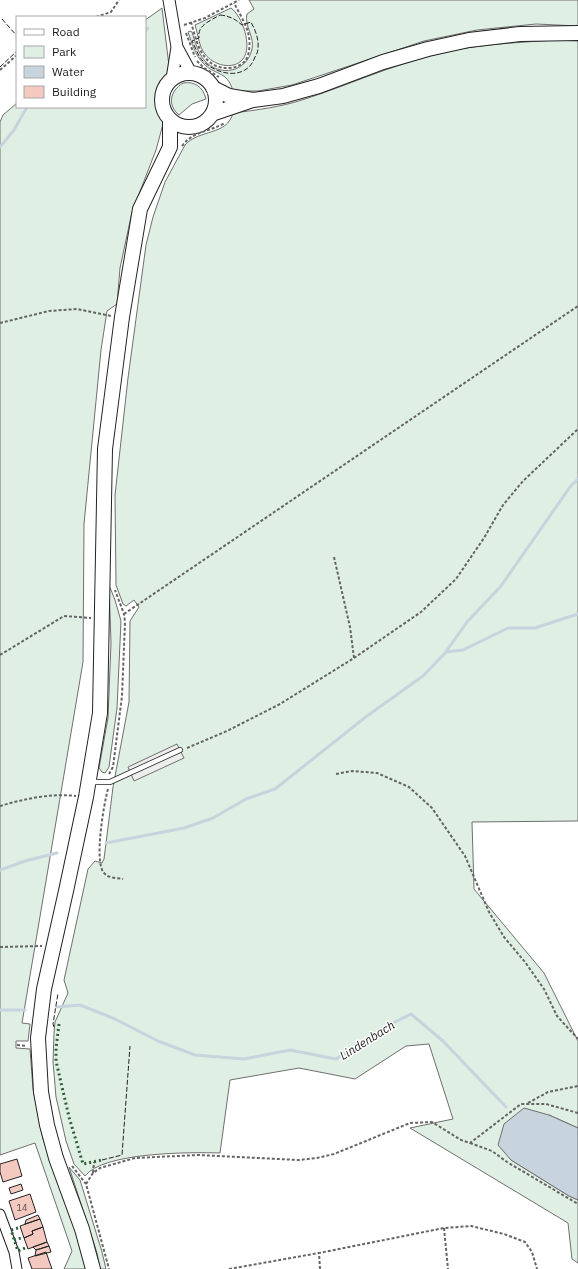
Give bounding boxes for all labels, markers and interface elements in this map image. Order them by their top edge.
legend [16,16,146,108]
text: Road [52,24,80,39]
text: Park [52,44,77,59]
text: Water [52,64,85,79]
text: Building [52,84,97,99]
water label: Lindenbach [337,1017,398,1063]
house number: 14 [17,1202,27,1213]

